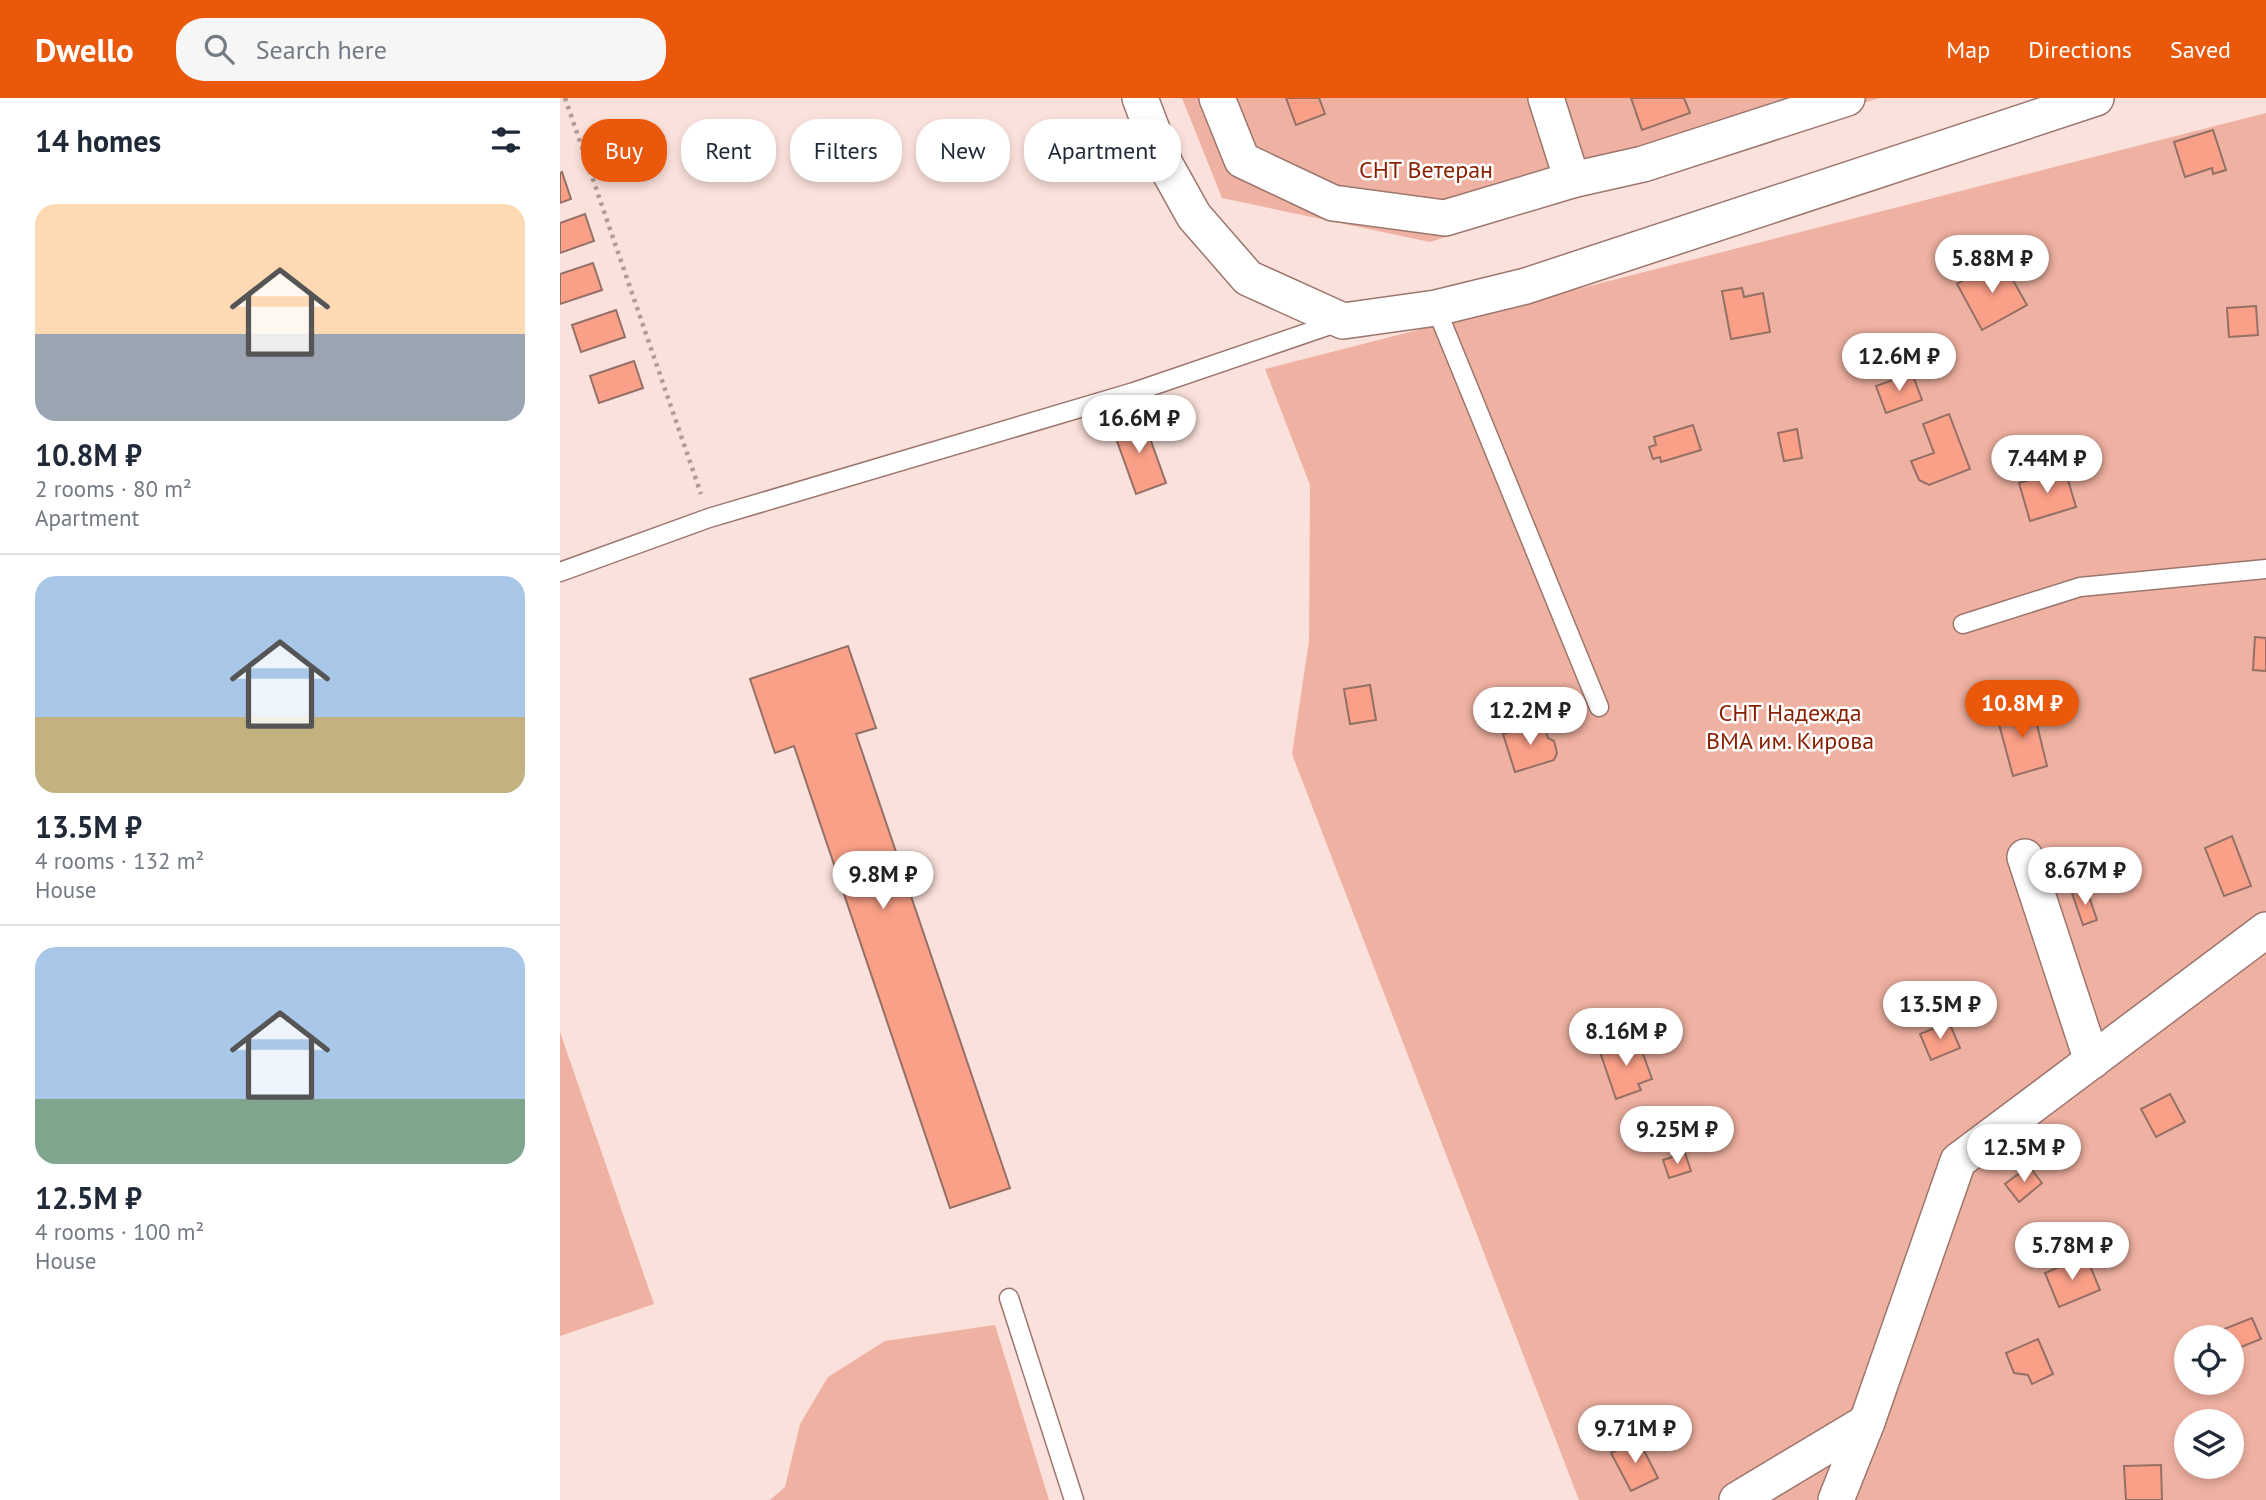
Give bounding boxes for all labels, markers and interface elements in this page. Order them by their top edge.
search box [176,18,666,81]
text: Dwello [35,28,134,71]
icon: search [200,30,238,68]
text: Search here [256,33,387,66]
text: Map [1946,34,1990,65]
text: Directions [2028,34,2132,65]
text: Saved [2170,34,2231,65]
chip: Buy [581,119,667,182]
chip: Rent [681,119,776,182]
chip: Filters [790,119,902,182]
chip: New [916,119,1010,182]
chip: Apartment [1024,119,1181,182]
text: 14 homes [35,121,161,160]
icon: filters [487,121,525,159]
park label: СНТ Ветеран [1359,154,1493,185]
pin: 5.88M ₽ [1927,236,2057,295]
text: 5.88M ₽ [1951,243,2033,272]
icon: home [217,249,343,375]
pin: 12.6M ₽ [1834,334,1964,393]
text: 12.6M ₽ [1858,341,1940,370]
pin: 16.6M ₽ [1074,396,1204,455]
text: 16.6M ₽ [1098,403,1180,432]
text: 10.8M ₽ [35,435,142,474]
pin: 7.44M ₽ [1982,436,2112,495]
text: 7.44M ₽ [2007,443,2087,472]
text: 2 rooms · 80 m² [35,474,192,503]
text: Apartment [35,503,139,532]
icon: home [217,621,343,747]
pin: 10.8M ₽ [1957,680,2087,740]
pin: 12.2M ₽ [1465,688,1595,747]
text: 10.8M ₽ [1981,688,2063,717]
text: 12.2M ₽ [1489,695,1571,724]
park label: СНТ Надежда ВМА им. Кирова [1706,697,1874,756]
text: 13.5M ₽ [35,807,142,846]
text: 4 rooms · 132 m² [35,846,204,875]
pin: 8.67M ₽ [2020,848,2150,907]
pin: 9.8M ₽ [826,852,940,911]
text: 8.67M ₽ [2044,855,2126,884]
text: 9.8M ₽ [848,859,918,888]
text: House [35,875,97,904]
pin: 13.5M ₽ [1875,982,2005,1041]
text: 13.5M ₽ [1899,989,1981,1018]
icon: home [217,992,343,1118]
pin: 8.16M ₽ [1561,1009,1691,1068]
text: 8.16M ₽ [1585,1016,1667,1045]
pin: 9.25M ₽ [1612,1107,1742,1166]
text: 9.25M ₽ [1636,1114,1718,1143]
pin: 12.5M ₽ [1959,1124,2089,1184]
text: 12.5M ₽ [1983,1132,2065,1161]
text: 12.5M ₽ [35,1178,142,1217]
text: 4 rooms · 100 m² [35,1217,204,1246]
pin: 5.78M ₽ [2007,1222,2137,1282]
text: 5.78M ₽ [2031,1230,2113,1259]
text: House [35,1246,97,1275]
map controls [2174,1325,2244,1479]
button: locate [2174,1325,2244,1395]
pin: 9.71M ₽ [1570,1406,1700,1465]
button: layers [2174,1409,2244,1479]
text: 9.71M ₽ [1594,1413,1676,1442]

